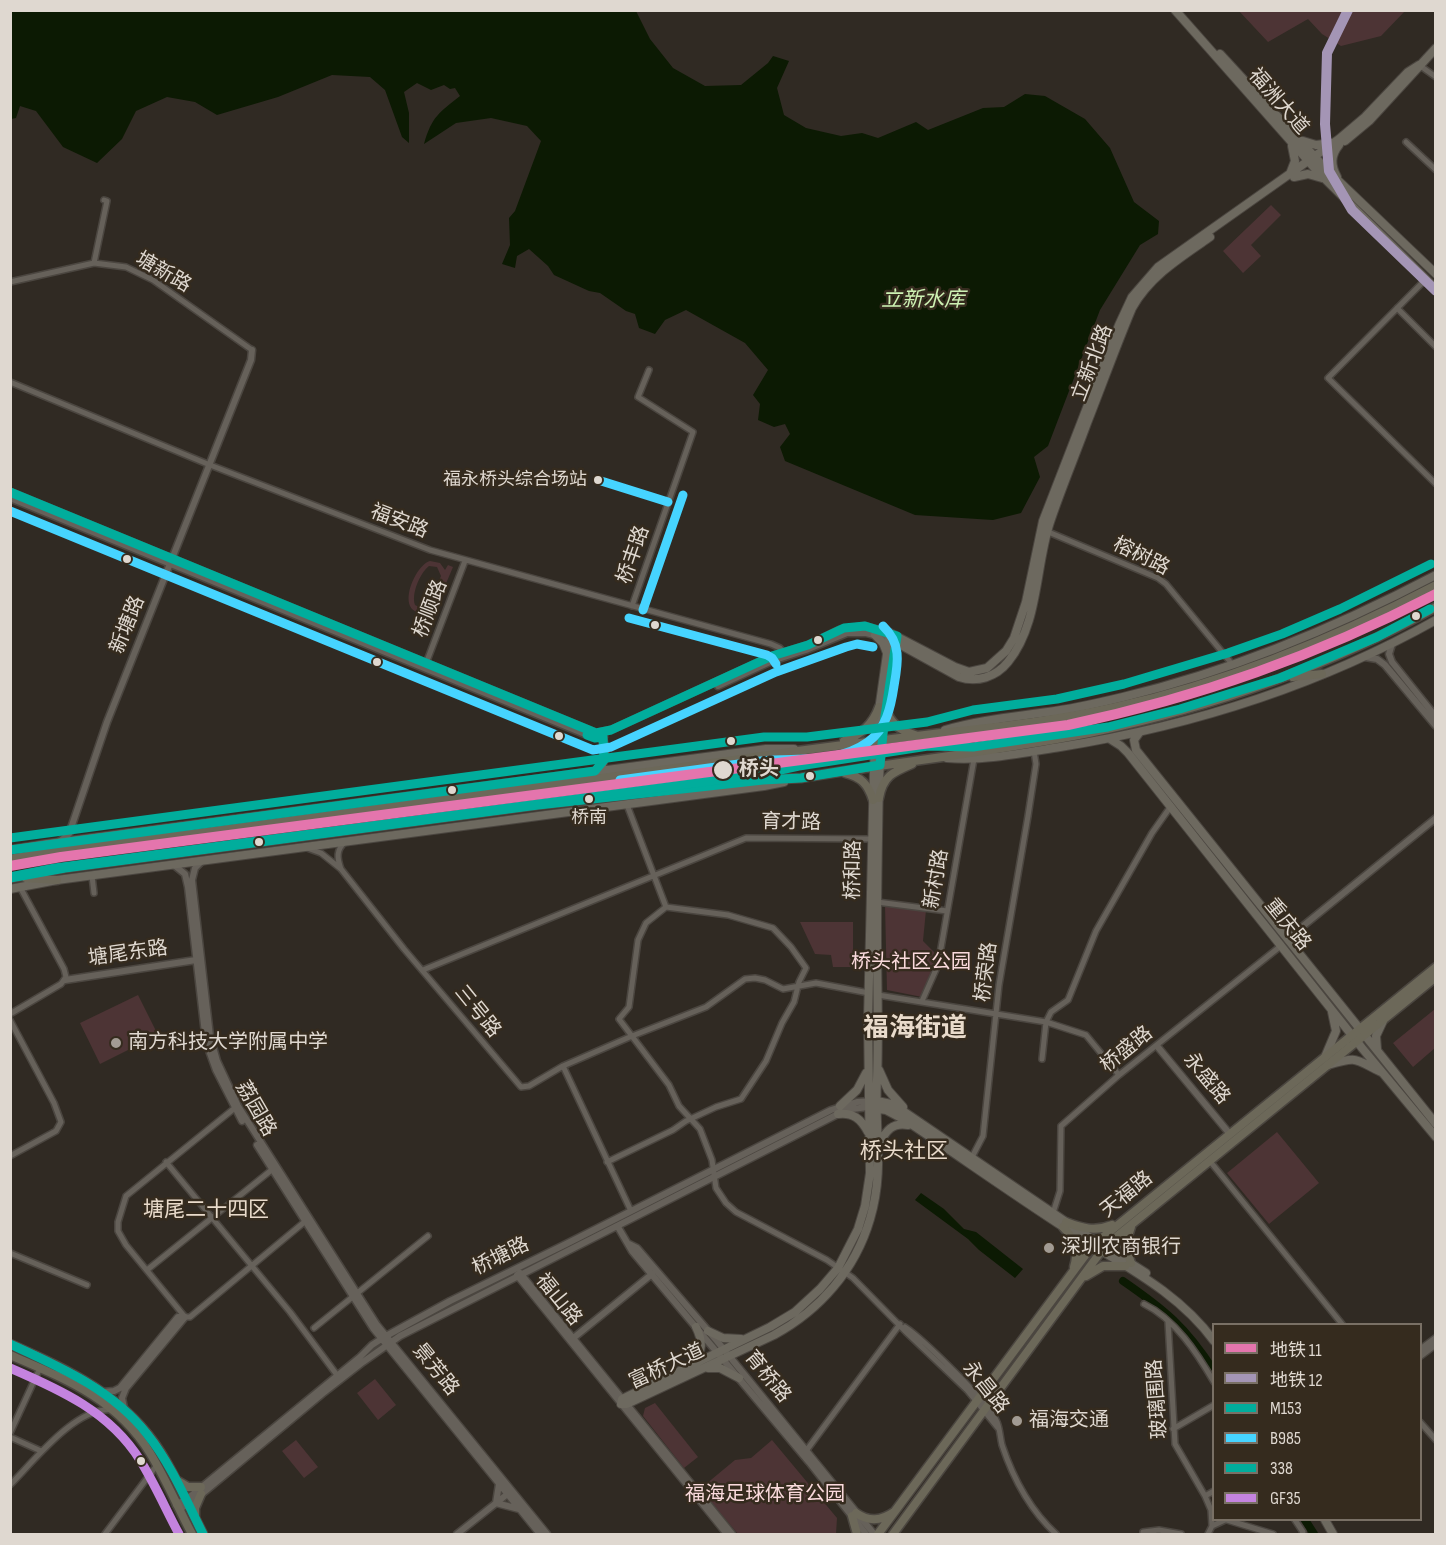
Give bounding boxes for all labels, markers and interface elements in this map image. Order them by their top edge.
street label: 福洲大道 [1243,64,1313,140]
street label: 塘新路 [131,248,195,298]
water label: 立新水库 [881,288,965,314]
street label: 立新北路 [1067,321,1119,405]
place label: 福永桥头综合场站 [443,469,587,491]
marker: 福永桥头综合场站 [592,474,604,486]
street label: 福安路 [367,500,431,544]
street label: 桥丰路 [613,523,655,587]
street label: 榕树路 [1109,533,1173,581]
unlabelled marker [121,553,133,565]
street label: 桥顺路 [409,577,453,641]
street label: 新塘路 [106,593,150,657]
unlabelled marker [1410,610,1422,622]
unlabelled marker [649,619,661,631]
unlabelled marker [812,634,824,646]
unlabelled marker [371,656,383,668]
unlabelled marker [553,730,565,742]
unlabelled marker [725,735,737,747]
place label: 桥头 [739,758,779,782]
marker: 桥头 [712,759,734,781]
unlabelled marker [804,770,816,782]
unlabelled marker [446,784,458,796]
marker: 桥南 [583,793,595,805]
place label: 桥南 [571,807,607,829]
street label: 育才路 [761,810,821,836]
unlabelled marker [253,836,265,848]
street label: 桥和路 [841,840,867,900]
street label: 新村路 [920,847,954,911]
street label: 重庆路 [1259,894,1315,956]
street label: 塘尾东路 [87,937,169,971]
street label: 桥荣路 [971,941,1003,1003]
park label: 桥头社区公园 [851,951,971,975]
street label: 三号路 [449,981,505,1043]
district label: 福海街道 [863,1013,967,1045]
street label: 桥盛路 [1096,1022,1158,1078]
place label: 南方科技大学附属中学 [128,1031,328,1055]
marker: 南方科技大学附属中学 [109,1036,123,1050]
street label: 永盛路 [1178,1048,1234,1110]
street label: 荔园路 [230,1077,280,1141]
district label: 桥头社区 [860,1139,948,1165]
street label: 天福路 [1096,1167,1158,1223]
district label: 塘尾二十四区 [143,1198,269,1224]
street label: 桥塘路 [469,1233,533,1281]
place label: 深圳农商银行 [1061,1236,1181,1260]
marker: 深圳农商银行 [1042,1241,1056,1255]
street label: 福山路 [530,1269,586,1331]
legend [1212,1323,1422,1521]
street label: 景芳路 [407,1339,463,1401]
street label: 富桥大道 [626,1339,708,1395]
text: 地铁 11 [1270,1340,1321,1361]
street label: 育桥路 [739,1346,795,1408]
street label: 永昌路 [957,1357,1013,1419]
street label: 玻璃围路 [1143,1358,1173,1440]
text: 地铁 12 [1270,1370,1323,1391]
text: M153 [1270,1398,1302,1419]
place label: 福海交通 [1029,1409,1109,1433]
marker: 福海交通 [1010,1414,1024,1428]
text: B985 [1270,1428,1301,1449]
unlabelled marker [135,1455,147,1467]
text: 338 [1270,1458,1293,1479]
park label: 福海足球体育公园 [685,1483,845,1507]
text: GF35 [1270,1488,1301,1509]

